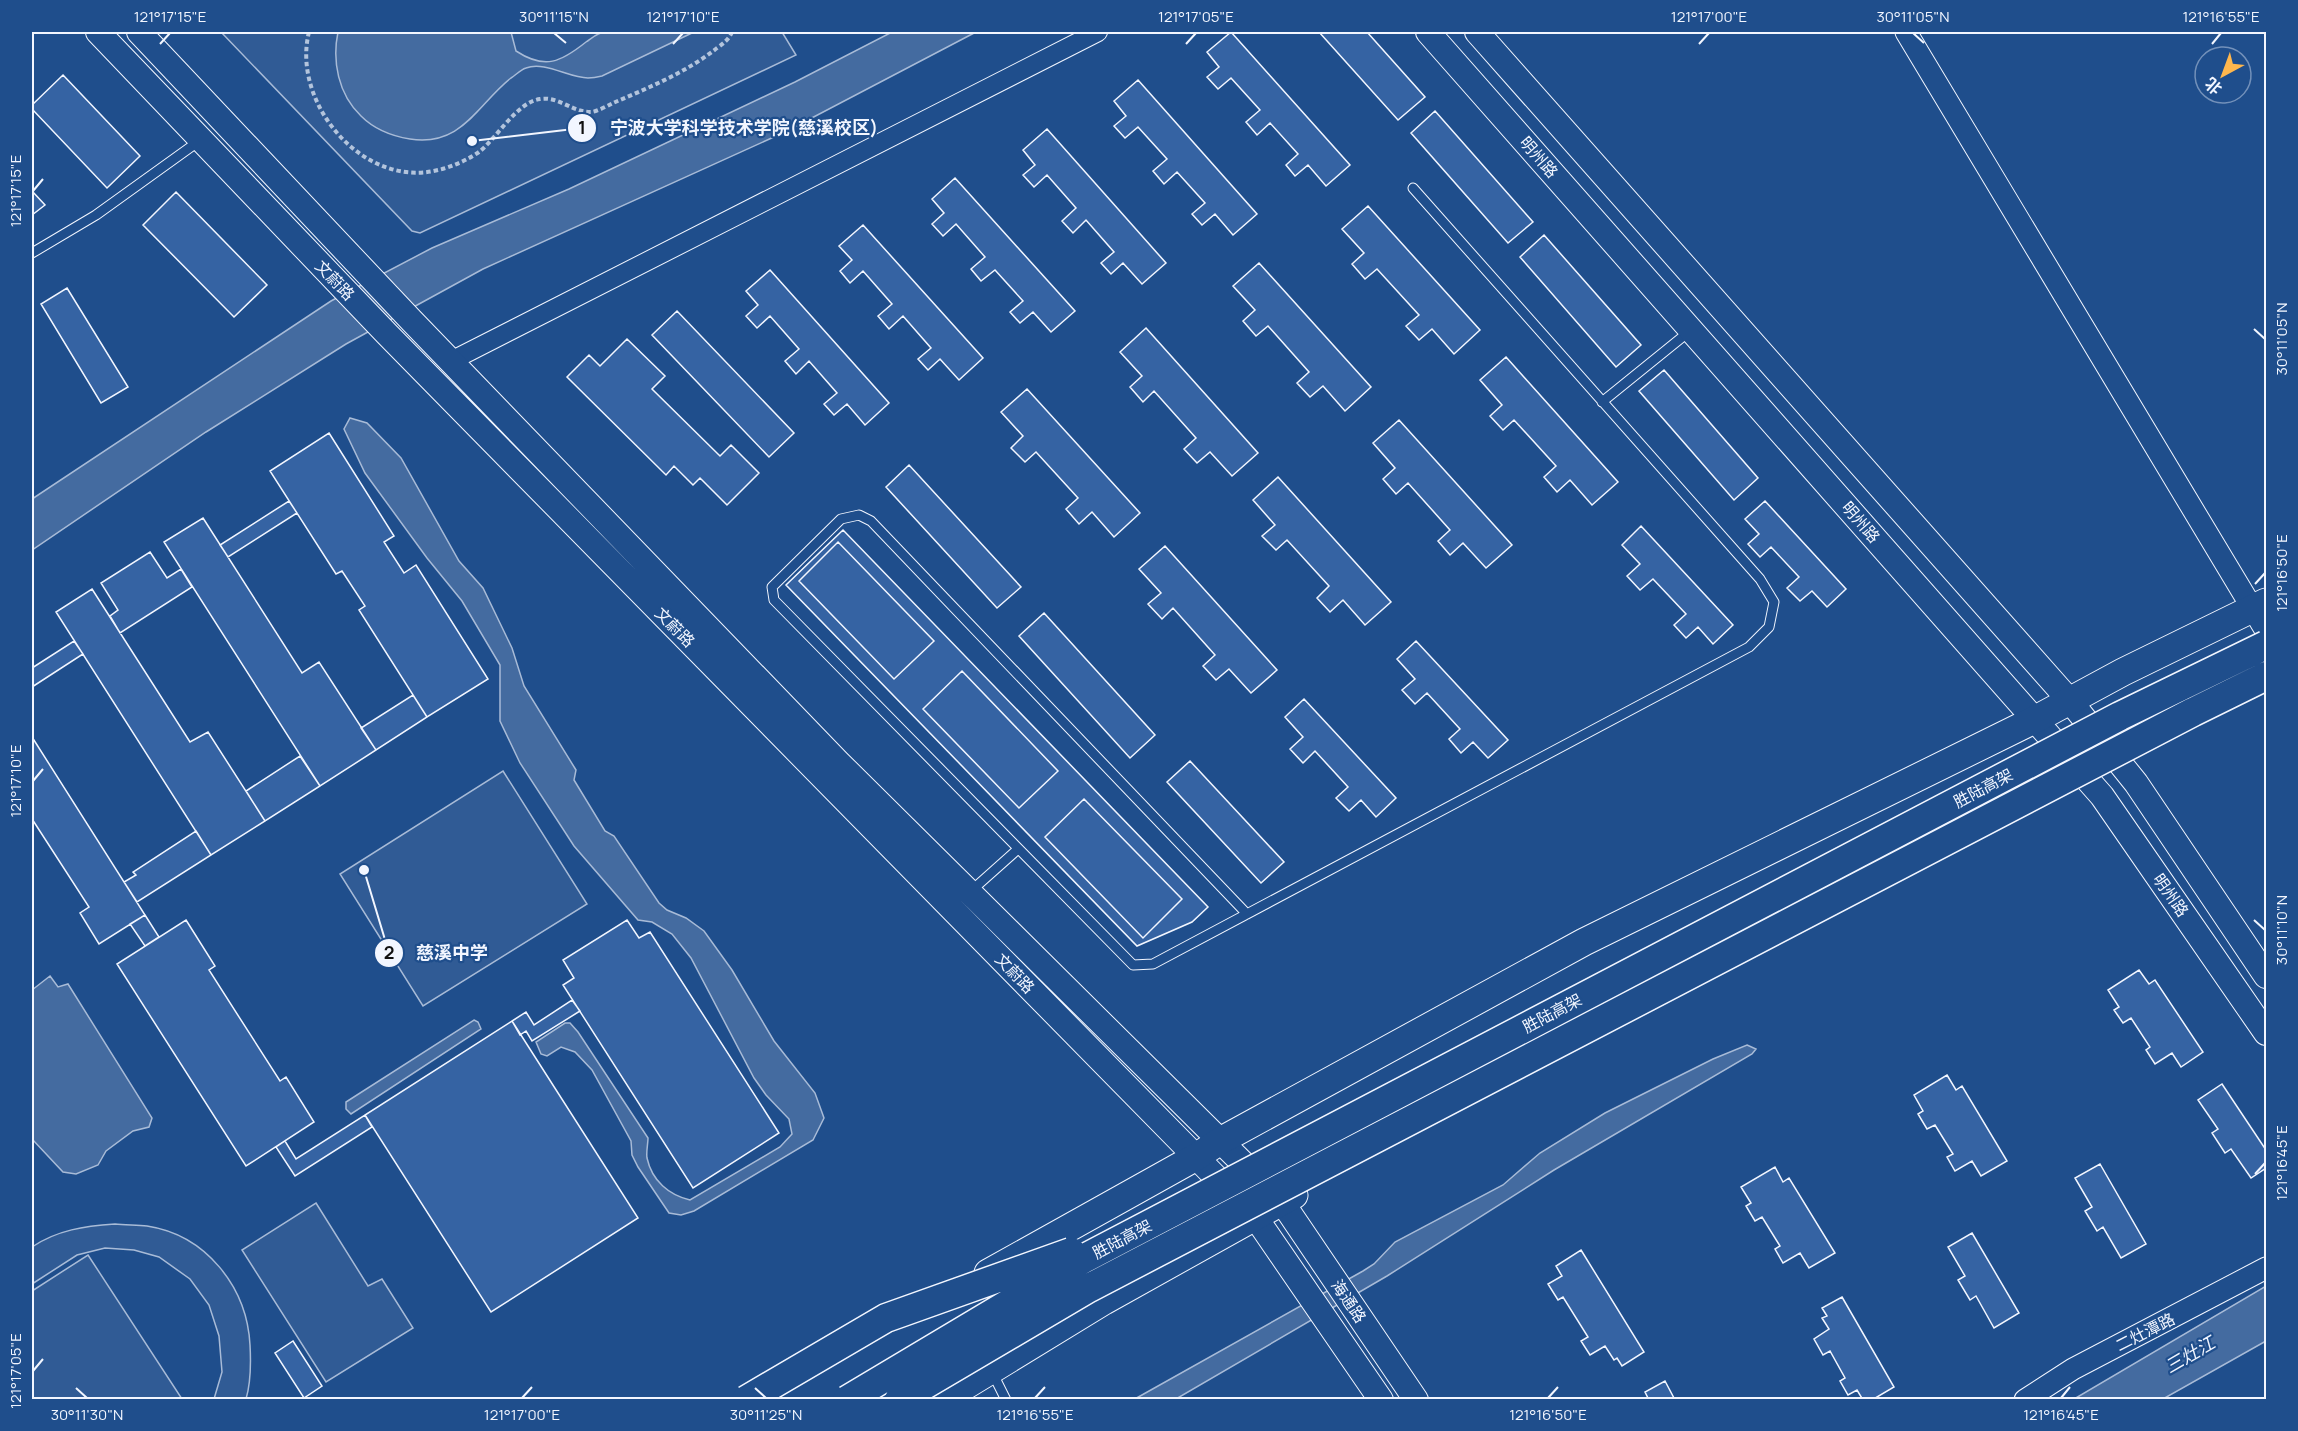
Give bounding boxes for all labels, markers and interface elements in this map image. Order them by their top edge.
text: 121°17'15"E [134,6,206,27]
text: 30°11'15"N [519,6,589,27]
text: 121°17'10"E [646,6,720,27]
text: 121°17'05"E [1158,6,1234,27]
text: 121°17'00"E [1671,6,1747,27]
text: 30°11'05"N [1876,6,1950,27]
text: 121°16'55"E [2182,6,2260,27]
north arrow [2193,45,2253,105]
text: 北 [2200,73,2226,100]
callout: 宁波大学科学技术学院(慈溪校区) [567,110,890,146]
text: 1 [578,115,586,139]
text: 宁波大学科学技术学院(慈溪校区) [610,115,878,139]
street label: 明州路 [1515,132,1563,182]
text: 121°17'15"E [5,155,26,227]
street label: 文蔚路 [310,255,360,305]
text: 30°11'05"N [2271,302,2292,376]
street label: 明州路 [1837,497,1885,547]
text: 121°16'50"E [2271,534,2292,612]
street label: 文蔚路 [650,602,700,652]
text: 121°17'10"E [5,744,26,818]
street label: 胜陆高架 [1950,763,2016,813]
street label: 明州路 [2148,869,2194,921]
text: 30°11'10"N [2271,895,2292,965]
callout: 慈溪中学 [374,935,500,971]
text: 2 [384,940,394,964]
text: 慈溪中学 [416,940,488,964]
street label: 文蔚路 [990,948,1040,998]
street label: 胜陆高架 [1519,988,1585,1038]
text: 121°16'45"E [2271,1125,2292,1201]
street label: 胜陆高架 [1089,1214,1155,1264]
street label: 海通路 [1326,1275,1372,1327]
street label: 二灶潭路 [2111,1308,2179,1356]
water label: 三灶江 [2160,1329,2221,1378]
text: 121°17'05"E [5,1333,26,1409]
text: 30°11'30"N [51,1404,123,1425]
text: 121°17'00"E [484,1404,560,1425]
text: 30°11'25"N [730,1404,802,1425]
text: 121°16'55"E [996,1404,1074,1425]
text: 121°16'50"E [1509,1404,1587,1425]
text: 121°16'45"E [2023,1404,2099,1425]

